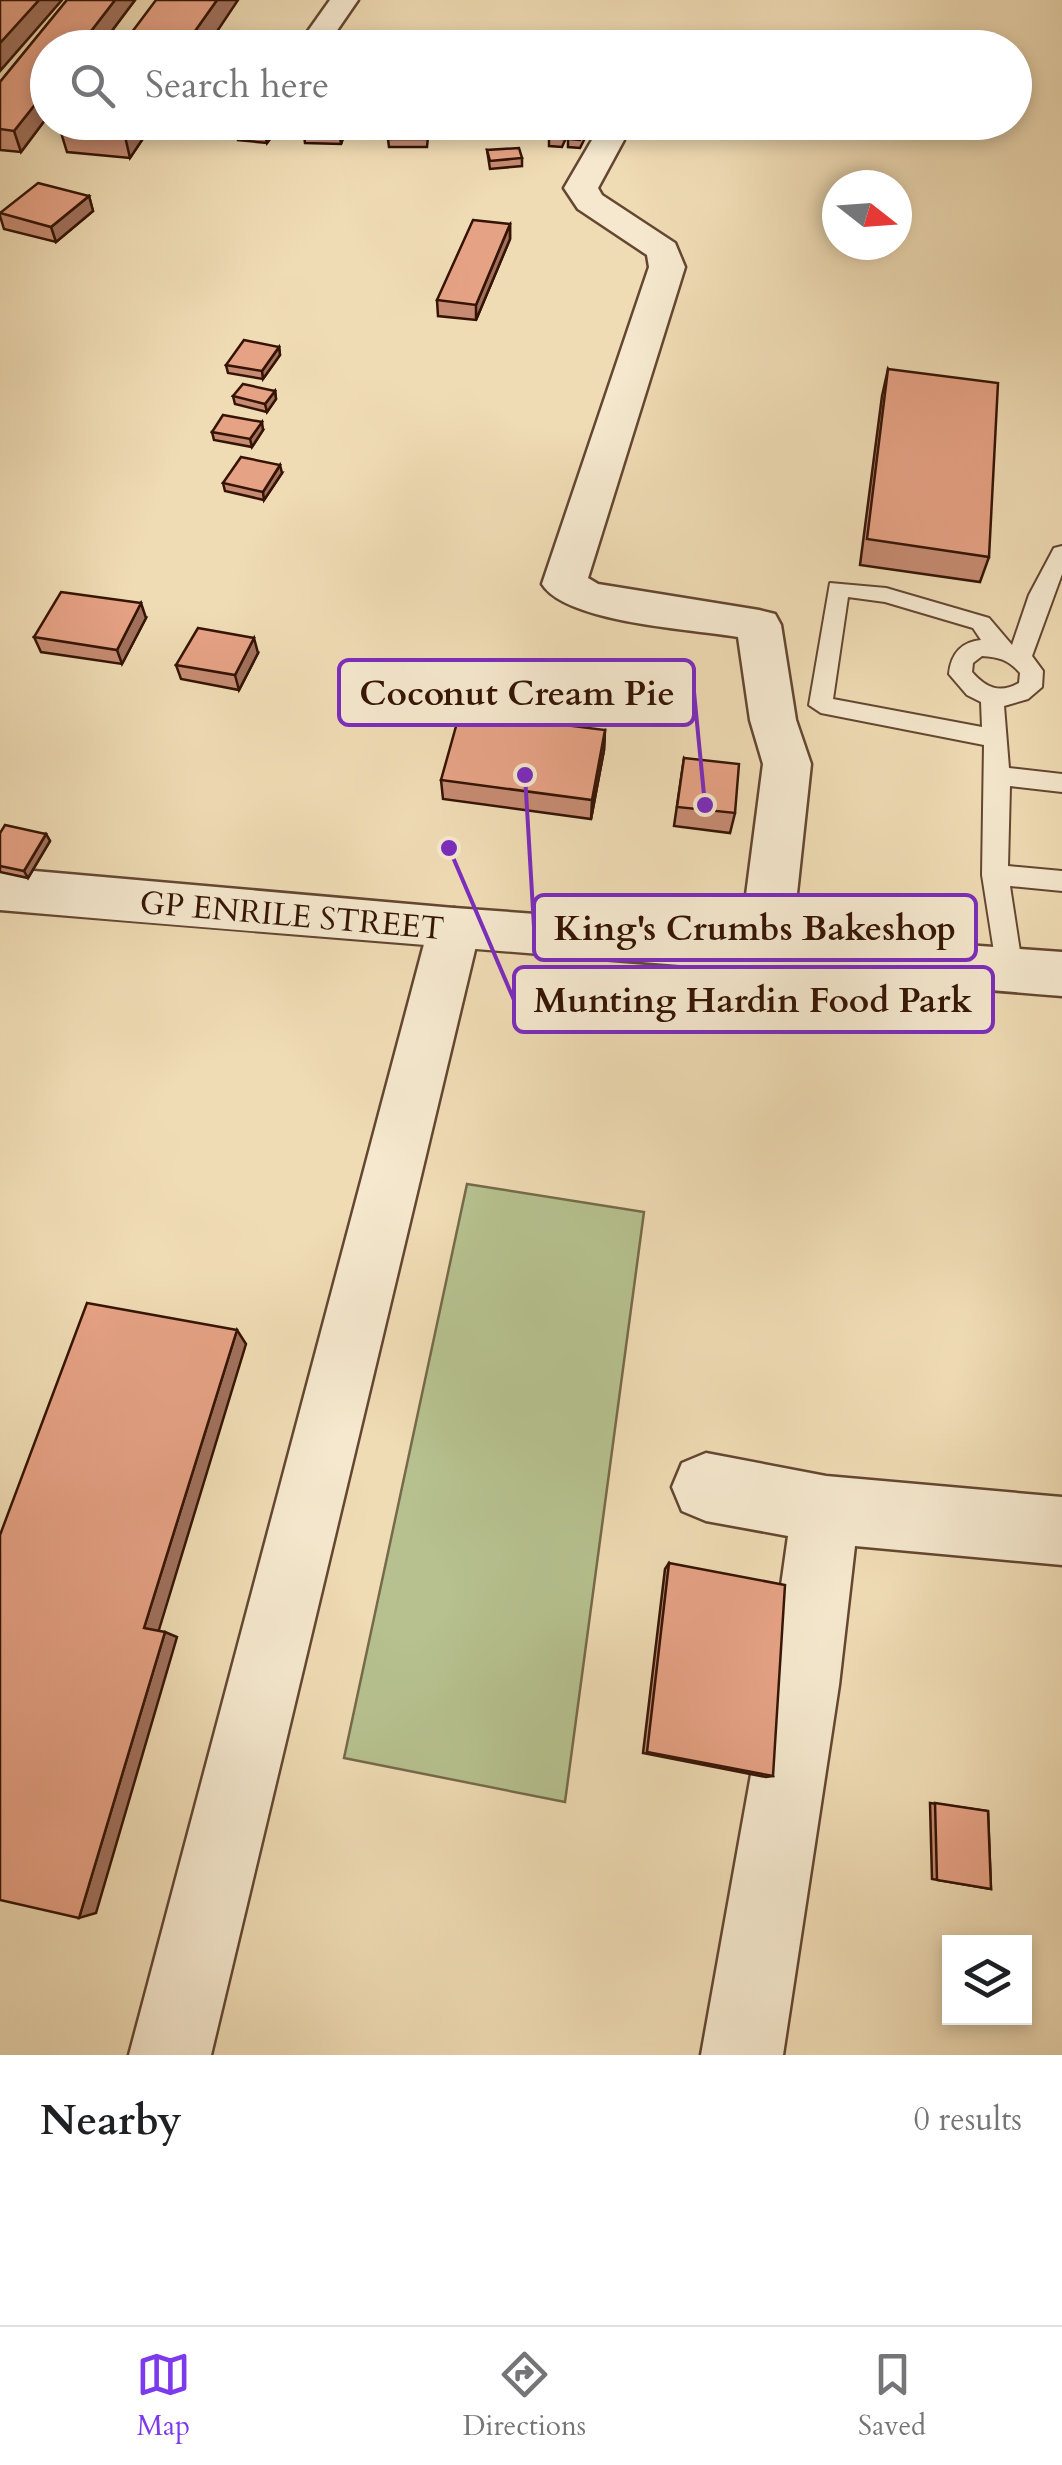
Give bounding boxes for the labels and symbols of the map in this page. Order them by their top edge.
north arrow [822,170,912,260]
callout: Coconut Cream Pie [339,660,694,725]
text: Coconut Cream Pie [359,670,675,718]
street label: GP ENRILE STREET [138,881,446,951]
callout: King's Crumbs Bakeshop [534,895,976,960]
text: King's Crumbs Bakeshop [554,905,956,953]
callout: Munting Hardin Food Park [514,967,993,1032]
text: Munting Hardin Food Park [534,977,973,1025]

